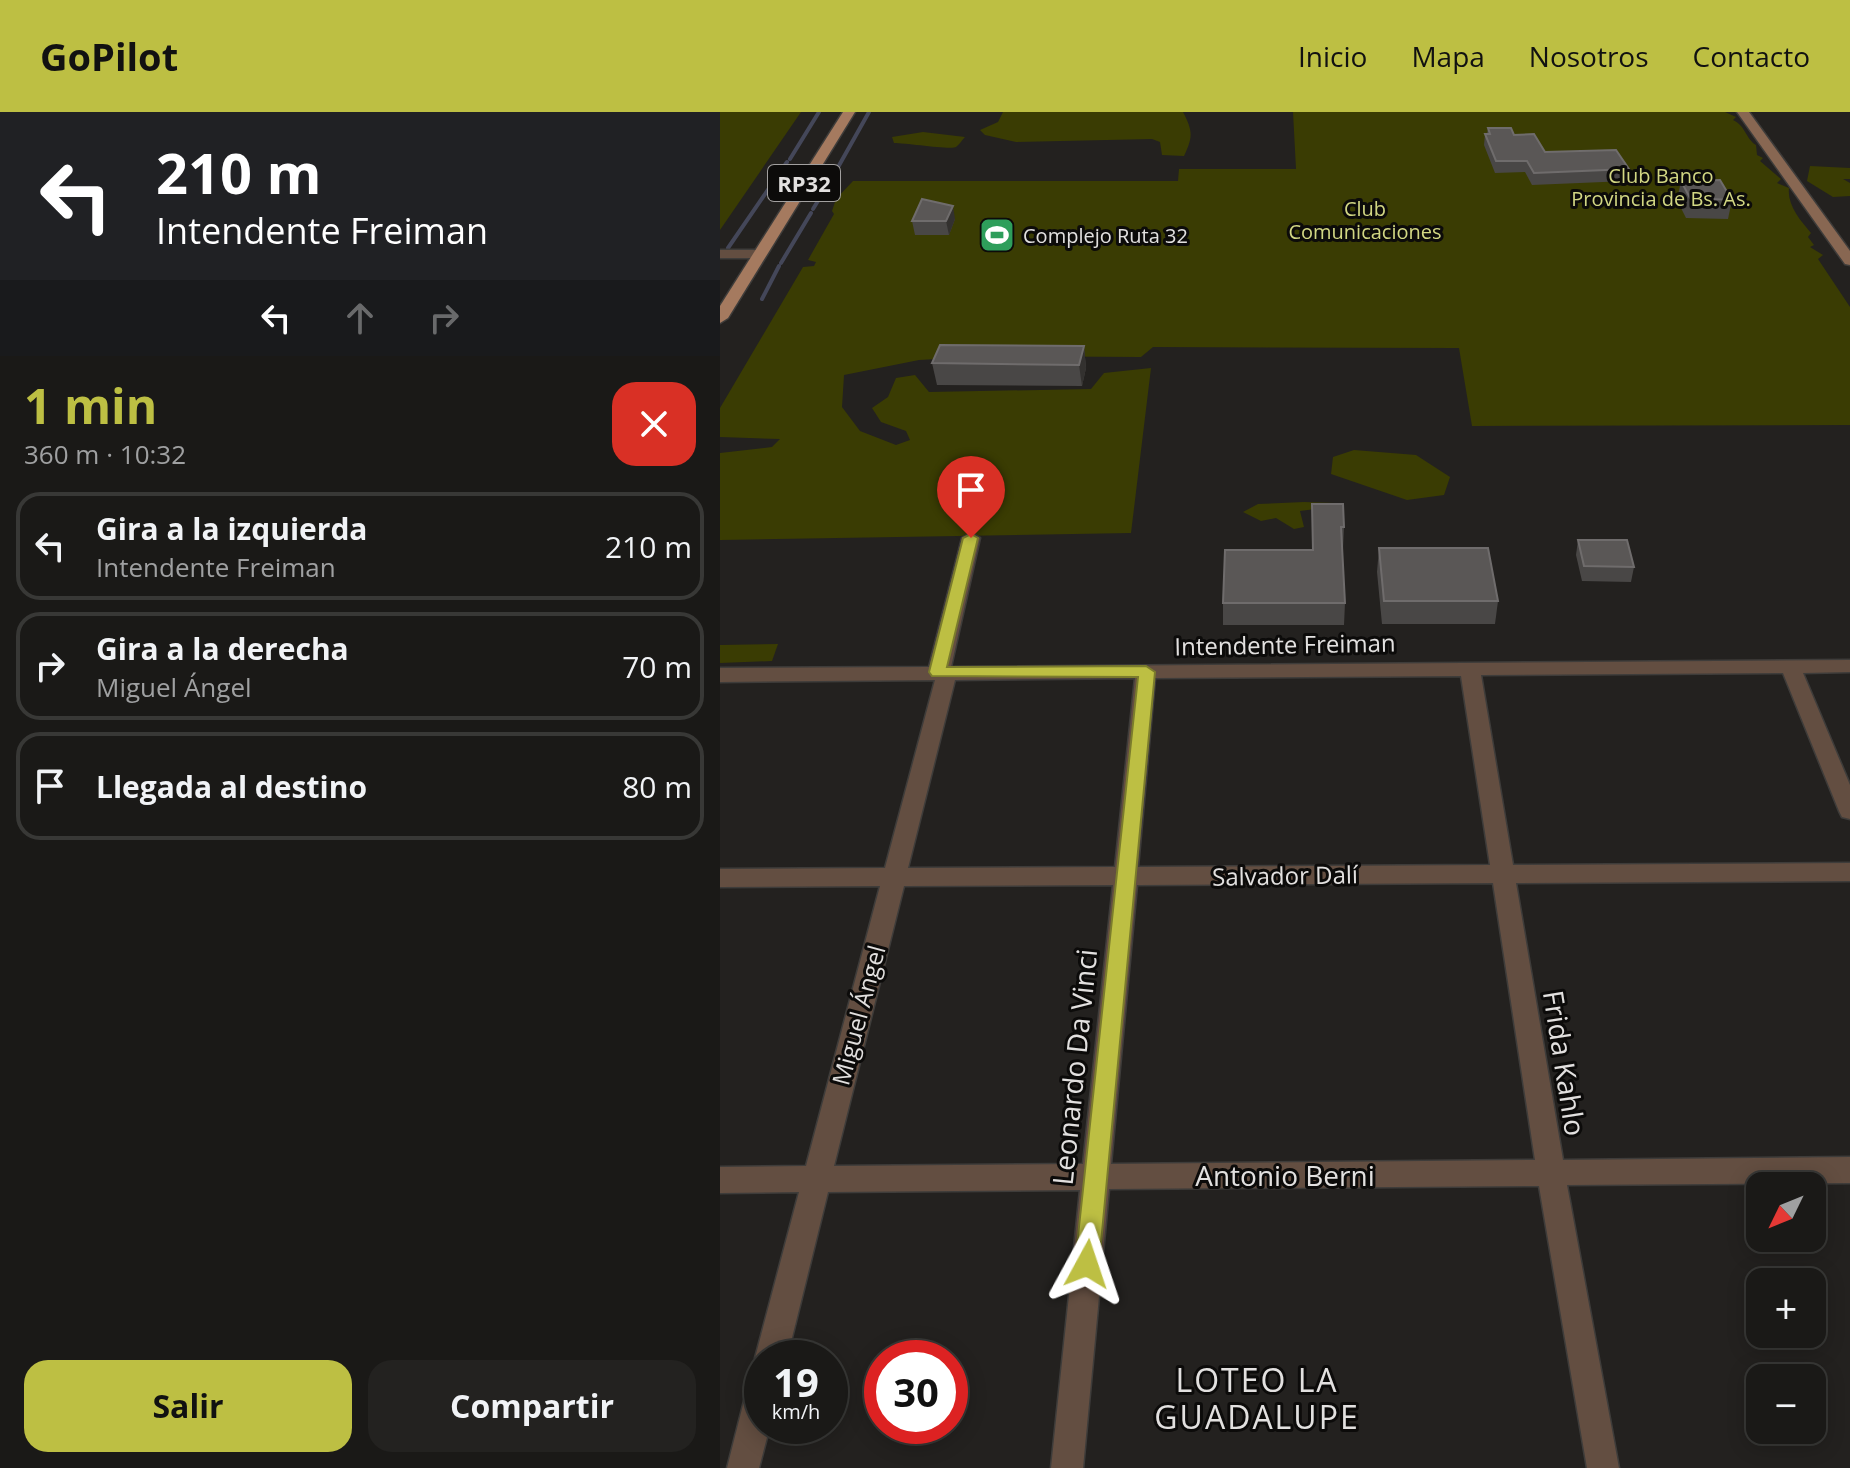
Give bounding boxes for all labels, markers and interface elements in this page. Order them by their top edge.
text: GoPilot [40,30,178,82]
text: Inicio [1298,37,1367,75]
text: Mapa [1411,37,1485,75]
text: Nosotros [1529,37,1649,75]
text: Contacto [1693,37,1810,75]
text: 210 m [156,134,322,210]
icon: left [24,144,128,248]
park label: Club Banco Provincia de Bs. As. [1571,162,1751,212]
road number: RP32 [768,165,840,201]
park label: Club Comunicaciones [1288,195,1442,245]
text: Intendente Freiman [156,206,488,255]
sports icon: Complejo Ruta 32 [978,216,1016,254]
place label: Complejo Ruta 32 [1023,222,1188,249]
icon: left [254,296,298,340]
icon: ahead [338,296,382,340]
icon: right [422,296,466,340]
text: 1 min [24,373,157,438]
button: close [612,382,696,466]
text: 360 m · 10:32 [24,436,186,472]
pin [937,456,1005,538]
icon: arrive [949,468,993,512]
text: Gira a la izquierda [96,508,368,549]
icon: left [28,524,72,568]
text: 210 m [605,526,692,567]
text: Intendente Freiman [96,549,336,585]
street label: Intendente Freiman [1174,626,1396,662]
text: Gira a la derecha [96,628,349,669]
icon: right [28,644,72,688]
text: 70 m [622,646,692,687]
text: Miguel Ángel [96,669,252,705]
icon: arrive [28,764,72,808]
text: Llegada al destino [96,766,367,807]
text: 80 m [622,766,692,807]
street label: Salvador Dalí [1212,857,1359,893]
street label: Miguel Ángel [823,941,893,1089]
street label: Leonardo Da Vinci [1043,947,1105,1187]
street label: Frida Kahlo [1535,988,1595,1138]
street label: Antonio Berni [1195,1156,1375,1194]
north arrow [1746,1172,1826,1252]
map controls [1746,1172,1826,1444]
position arrow [1045,1222,1129,1306]
button: + [1746,1268,1826,1348]
speed limit sign: 30 [864,1340,968,1444]
text: 19 [773,1354,819,1409]
district label: LOTEO LA GUADALUPE [1154,1358,1360,1438]
button: Salir [24,1360,352,1452]
button: Compartir [368,1360,696,1452]
button: − [1746,1364,1826,1444]
text: km/h [772,1398,820,1425]

